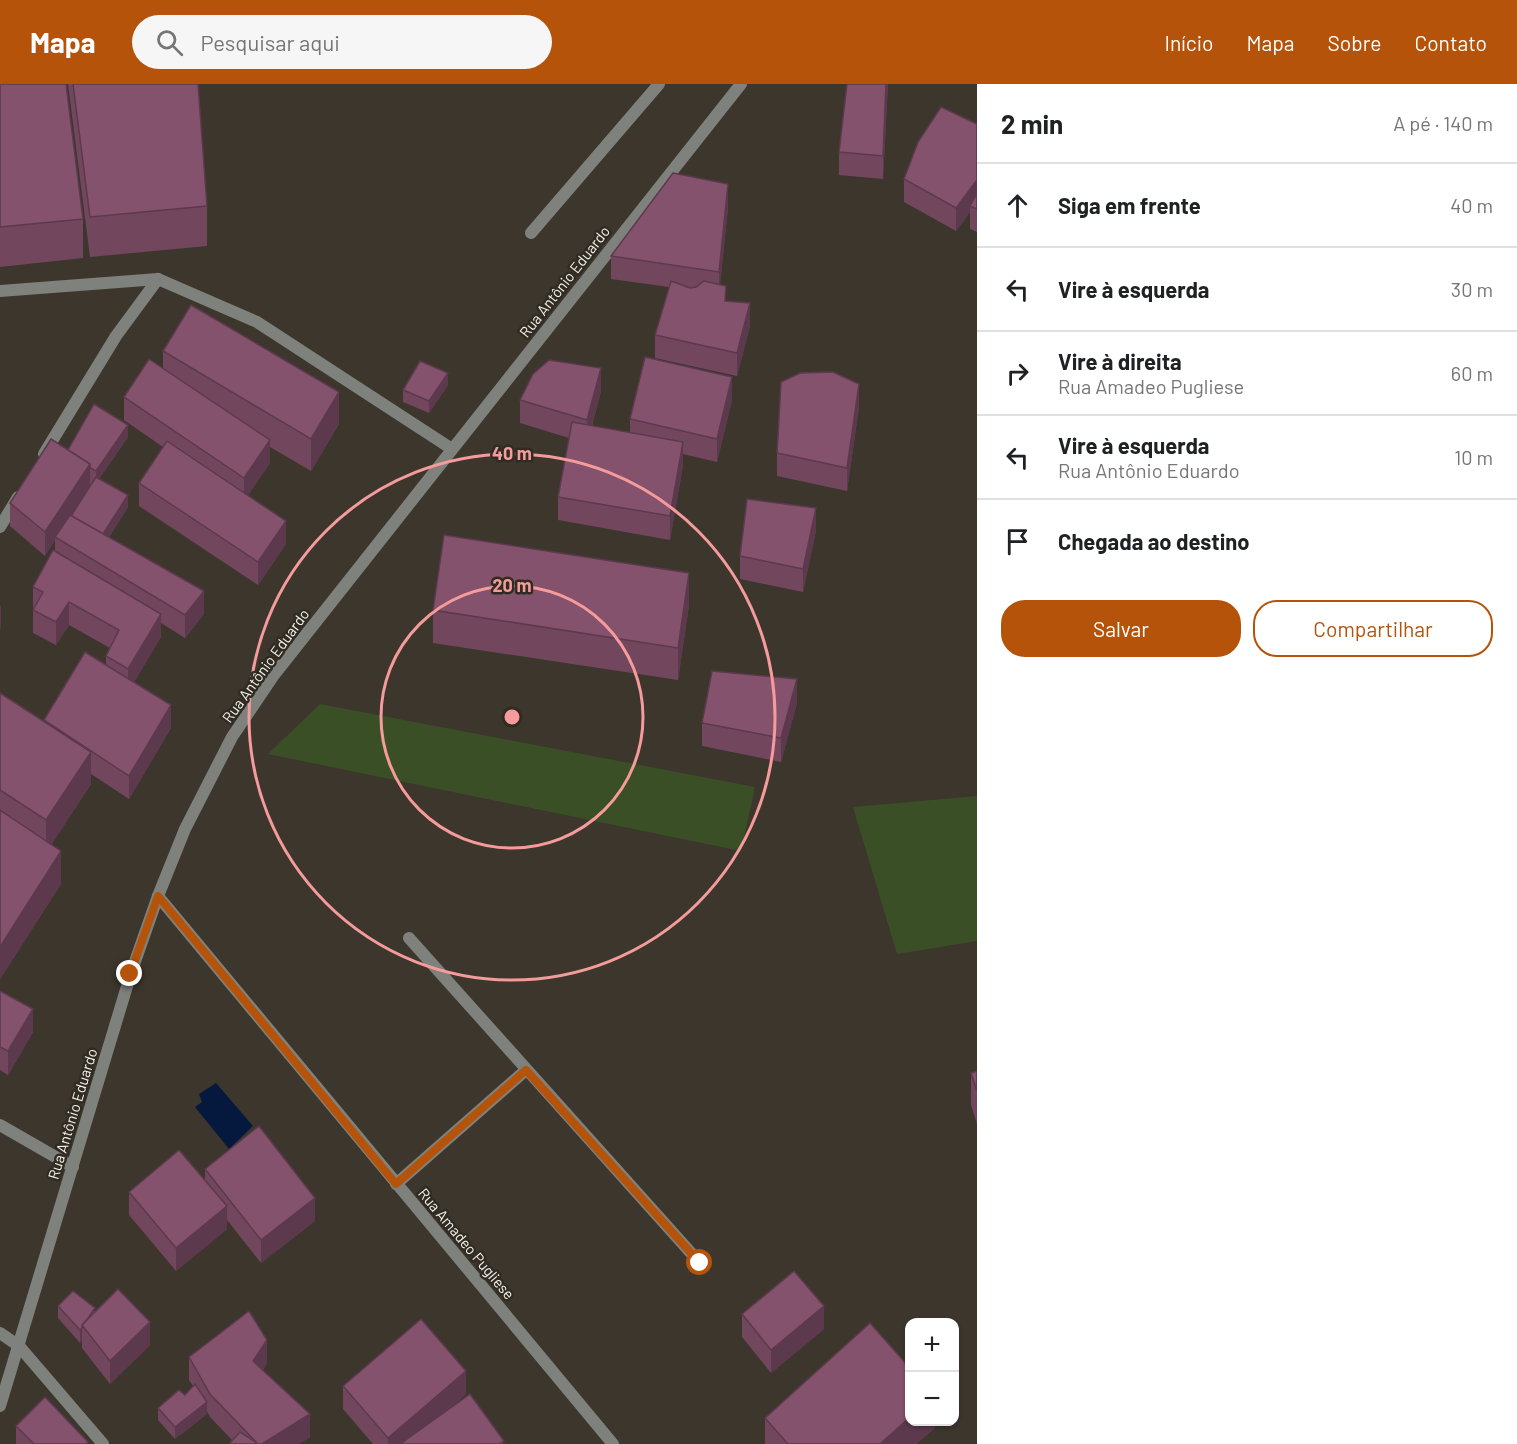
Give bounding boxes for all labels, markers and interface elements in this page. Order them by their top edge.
search box [132,15,552,69]
text: Mapa [30,25,96,59]
icon: search [153,26,186,59]
text: Pesquisar aqui [201,29,340,55]
text: Início [1165,30,1213,55]
text: Mapa [1246,30,1295,55]
text: Sobre [1328,30,1381,55]
text: Contato [1414,30,1487,55]
text: 2 min [1001,108,1063,139]
text: A pé · 140 m [1393,111,1493,135]
icon: ahead [1001,189,1034,222]
text: Siga em frente [1058,192,1201,218]
text: 40 m [1450,193,1493,217]
street label: Rua Antônio Eduardo [515,222,613,341]
icon: left [1001,273,1034,306]
text: Vire à esquerda [1058,276,1209,302]
text: 30 m [1451,277,1493,301]
text: Vire à direita [1058,348,1182,374]
icon: right [1001,357,1034,390]
text: 60 m [1451,361,1493,385]
text: Rua Amadeo Pugliese [1058,374,1244,398]
text: Vire à esquerda [1058,432,1209,458]
icon: left [1001,441,1034,474]
text: 40 m [492,442,532,464]
text: 10 m [1454,445,1493,469]
text: Rua Antônio Eduardo [1058,458,1240,482]
icon: arrive [1001,525,1034,558]
text: Chegada ao destino [1058,528,1249,554]
text: 20 m [493,574,531,596]
button: Salvar [1001,600,1241,657]
button: Compartilhar [1253,600,1493,657]
street label: Rua Antônio Eduardo [218,605,312,726]
centre of rings [502,707,522,727]
route end [116,960,142,986]
street label: Rua Antônio Eduardo [44,1046,101,1181]
street label: Rua Amadeo Pugliese [415,1184,519,1303]
route start [686,1249,712,1275]
map controls [905,1318,959,1426]
button: + [905,1318,959,1372]
button: − [905,1372,959,1426]

